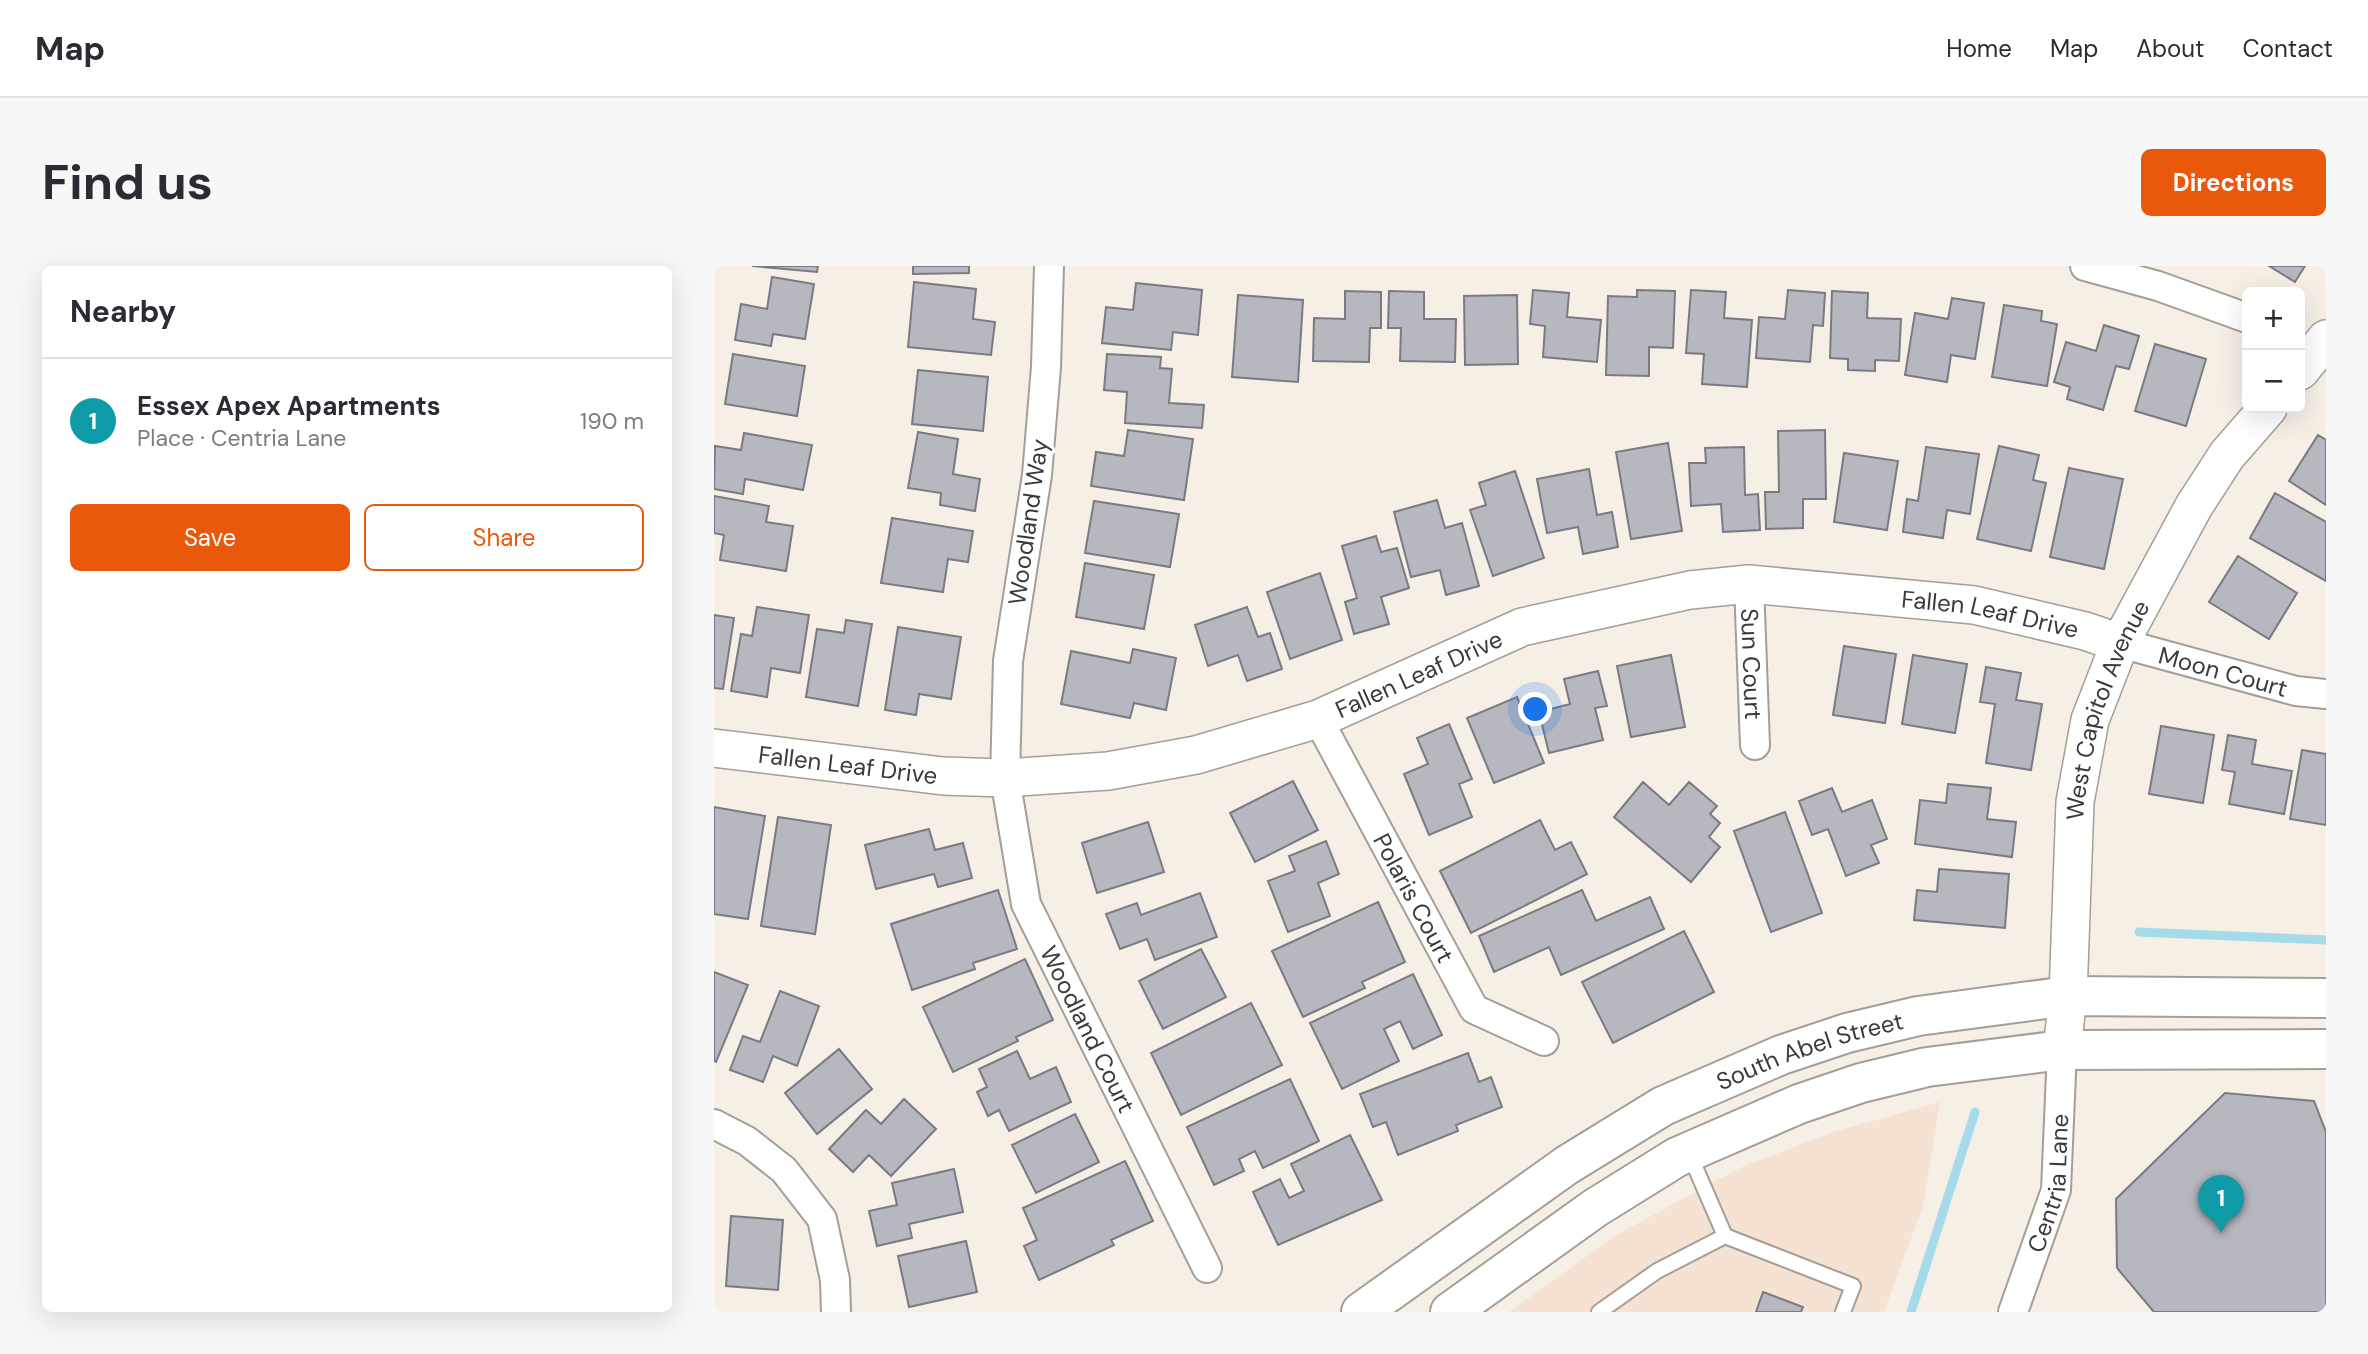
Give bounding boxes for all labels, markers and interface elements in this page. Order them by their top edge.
text: Map [35,27,105,70]
text: Home [1946,33,2012,64]
text: Map [2050,33,2098,64]
text: About [2136,33,2205,64]
text: Contact [2243,33,2333,64]
button: Directions [2141,149,2326,216]
text: Find us [42,150,213,214]
map controls [2242,287,2305,413]
button: + [2242,287,2305,350]
text: Nearby [70,292,176,331]
button: − [2242,350,2305,413]
text: Essex Apex Apartments [137,389,441,423]
text: 1 [89,406,97,436]
text: 190 m [580,406,644,436]
text: Place · Centria Lane [137,423,346,453]
street label: Woodland Way [1001,437,1055,607]
button: Save [70,504,350,571]
button: Share [364,504,644,571]
street label: Fallen Leaf Drive [1900,583,2082,645]
street label: West Capitol Avenue [2059,594,2156,820]
street label: Sun Court [1734,608,1770,720]
street label: Fallen Leaf Drive [1330,623,1507,725]
street label: Moon Court [2155,639,2291,704]
your location [1518,692,1552,726]
street label: Fallen Leaf Drive [757,738,939,791]
street label: Polaris Court [1367,828,1462,968]
street label: Woodland Court [1034,940,1143,1118]
street label: South Abel Street [1711,1005,1906,1097]
street label: Centria Lane [2020,1113,2075,1256]
pin: 1 [2198,1175,2244,1233]

